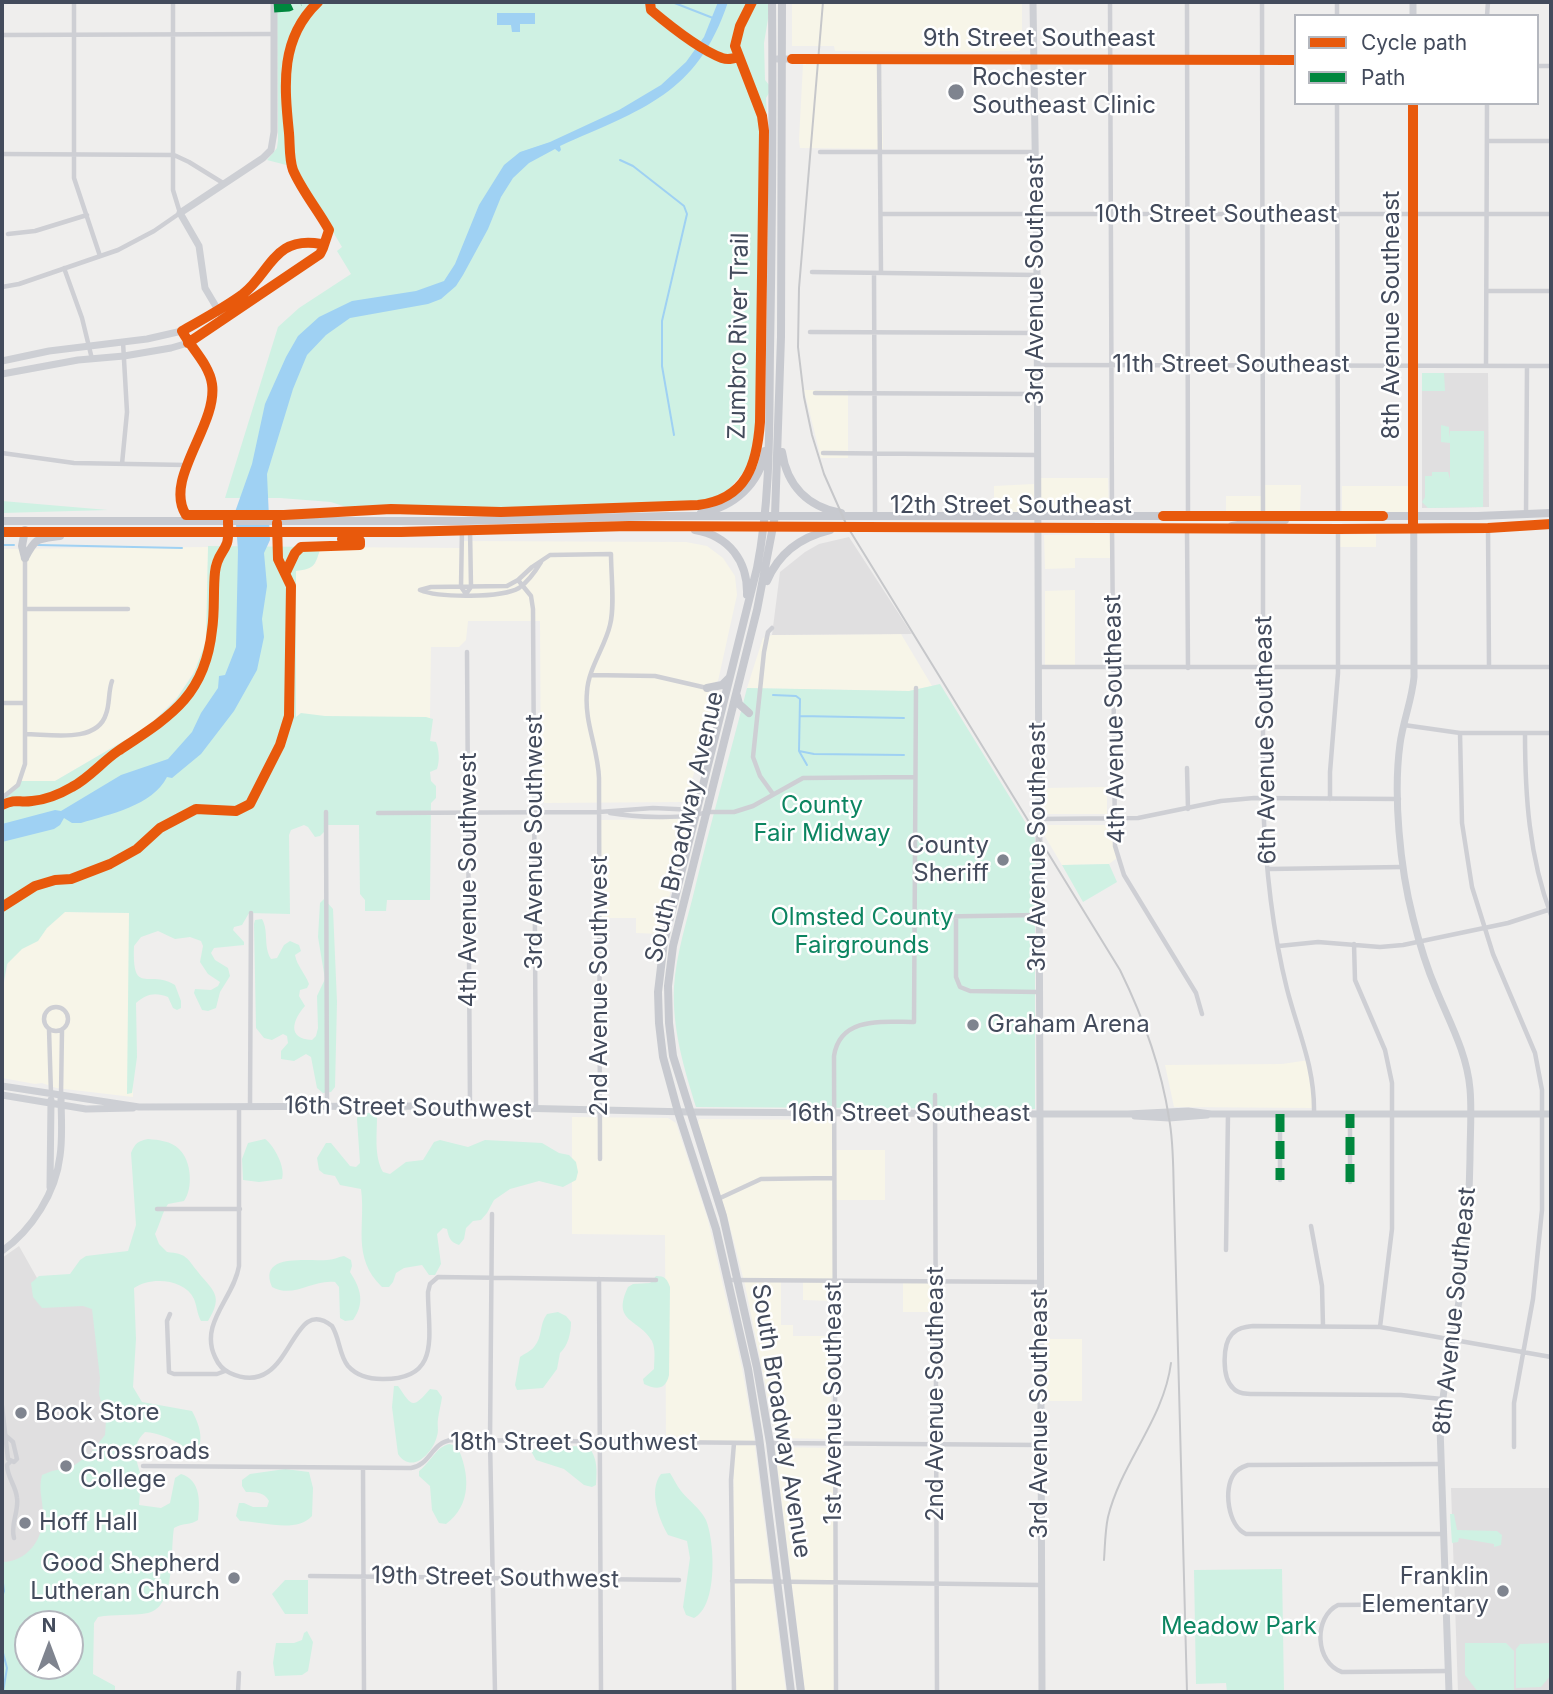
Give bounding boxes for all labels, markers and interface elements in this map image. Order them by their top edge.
legend [1294,14,1539,105]
street label: 9th Street Southeast [923,25,1155,53]
text: Cycle path [1361,30,1467,55]
place label: Rochester Southeast Clinic [972,64,1156,120]
text: Path [1361,65,1406,90]
marker: Rochester Southeast Clinic [946,82,966,102]
street label: 3rd Avenue Southeast [1022,155,1050,405]
street label: 8th Avenue Southeast [1378,191,1406,439]
street label: 10th Street Southeast [1095,201,1337,229]
street label: Zumbro River Trail [723,232,755,440]
street label: 11th Street Southeast [1112,351,1350,379]
street label: 12th Street Southeast [890,492,1132,520]
street label: 4th Avenue Southeast [1098,594,1132,844]
street label: 6th Avenue Southeast [1249,615,1283,865]
street label: South Broadway Avenue [640,689,730,965]
street label: 3rd Avenue Southwest [521,714,549,970]
street label: 3rd Avenue Southeast [1024,722,1052,972]
street label: 4th Avenue Southwest [455,752,483,1008]
park label: County Fair Midway [753,792,891,848]
place label: County Sheriff [907,832,989,888]
marker: County Sheriff [995,852,1011,868]
street label: 2nd Avenue Southwest [586,855,614,1117]
park label: Olmsted County Fairgrounds [770,904,954,960]
place label: Graham Arena [987,1011,1150,1039]
marker: Graham Arena [965,1017,981,1033]
street label: 16th Street Southwest [284,1091,532,1125]
street label: 16th Street Southeast [788,1100,1030,1128]
street label: 8th Avenue Southeast [1428,1186,1482,1436]
street label: 2nd Avenue Southeast [922,1266,950,1522]
street label: South Broadway Avenue [745,1282,817,1560]
street label: 1st Avenue Southeast [820,1282,848,1524]
street label: 3rd Avenue Southeast [1026,1289,1054,1539]
place label: Book Store [35,1399,159,1427]
marker: Book Store [13,1405,29,1421]
street label: 18th Street Southwest [450,1429,698,1457]
place label: Crossroads College [80,1438,210,1494]
marker: Crossroads College [58,1458,74,1474]
place label: Hoff Hall [39,1509,138,1537]
marker: Hoff Hall [17,1515,33,1531]
place label: Good Shepherd Lutheran Church [30,1550,220,1606]
street label: 19th Street Southwest [371,1561,619,1595]
place label: Franklin Elementary [1361,1563,1489,1619]
marker: Good Shepherd Lutheran Church [226,1570,242,1586]
marker: Franklin Elementary [1495,1583,1511,1599]
north arrow [14,1610,84,1680]
park label: Meadow Park [1161,1613,1317,1641]
text: N [42,1614,56,1637]

